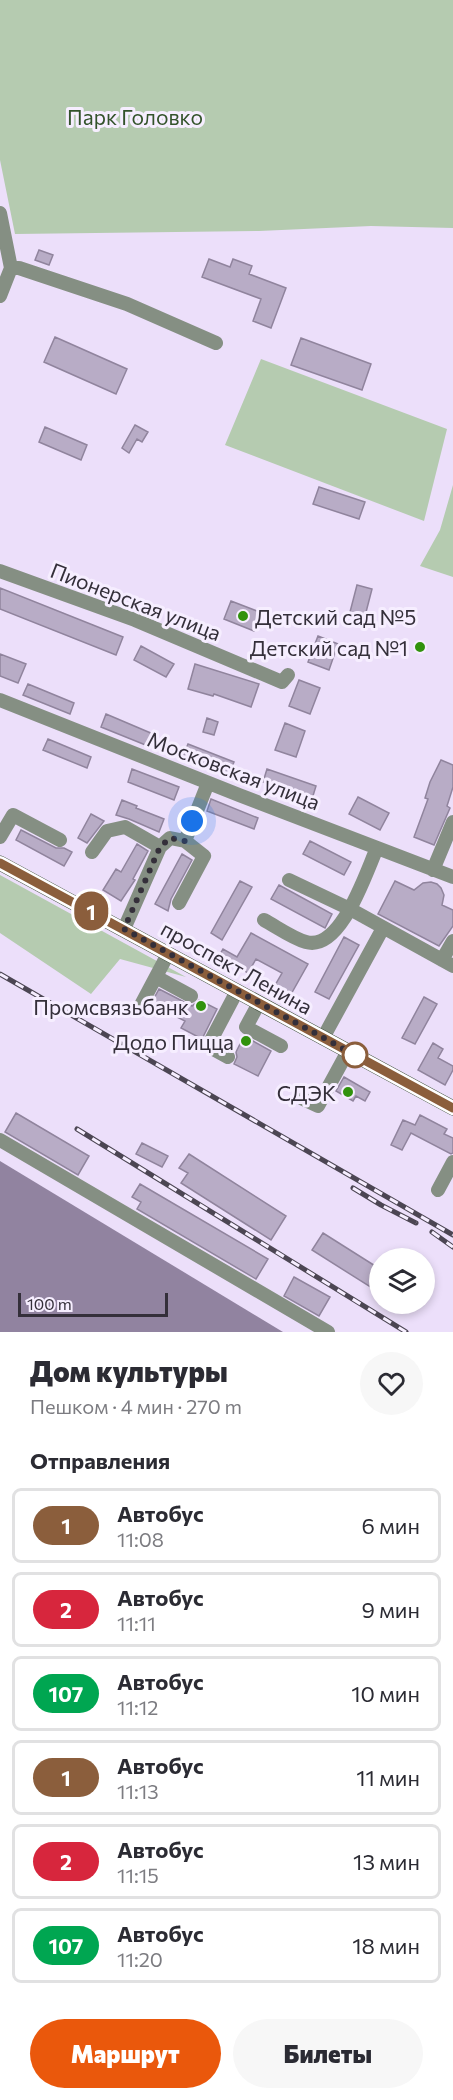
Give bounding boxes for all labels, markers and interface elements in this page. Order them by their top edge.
park label: Парк Головко [67,104,203,129]
street label: Пионерская улица [47,557,225,645]
place label: Детский сад №5 [255,604,416,629]
marker: Детский сад №5 [236,609,250,623]
place label: Детский сад №1 [250,635,408,660]
marker: Детский сад №1 [413,640,427,654]
street label: Московская улица [144,726,324,814]
your location [177,806,207,836]
line badge: 1 [72,892,110,930]
text: 1 [86,899,96,924]
street label: проспект Ленина [157,915,317,1019]
place label: Промсвязьбанк [33,994,189,1019]
marker: Промсвязьбанк [194,999,208,1013]
place label: Додо Пицца [113,1029,234,1054]
marker: Додо Пицца [239,1034,253,1048]
unlabelled marker [342,1042,368,1068]
place label: СДЭК [277,1080,336,1105]
marker: СДЭК [341,1085,355,1099]
map controls [369,1248,435,1314]
button: layers [369,1248,435,1314]
scale bar [18,1290,168,1318]
text: 100 m [27,1294,72,1313]
button: heart [360,1352,423,1415]
text: Дом культуры [30,1354,228,1388]
text: Пешком · 4 мин · 270 m [30,1394,242,1418]
text: Отправления [30,1447,170,1474]
text: Автобус [117,1500,204,1527]
text: 6 мин [362,1512,420,1539]
text: 1 [61,1513,71,1538]
text: 11:08 [117,1527,164,1551]
text: Автобус [117,1584,204,1611]
text: 9 мин [362,1596,420,1623]
text: 2 [60,1597,72,1622]
text: 11:11 [117,1611,156,1635]
text: Автобус [117,1668,204,1695]
text: 10 мин [351,1680,420,1707]
text: 107 [49,1681,83,1706]
text: 11:12 [117,1695,158,1719]
text: Автобус [117,1752,204,1779]
text: 11 мин [356,1764,420,1791]
text: 1 [61,1765,71,1790]
text: 11:13 [117,1779,159,1803]
text: Автобус [117,1836,204,1863]
text: 13 мин [353,1848,420,1875]
text: 2 [60,1849,72,1874]
text: 11:15 [117,1863,159,1887]
text: Автобус [117,1920,204,1947]
text: 18 мин [352,1932,420,1959]
text: 107 [49,1933,83,1958]
text: 11:20 [117,1947,163,1971]
button: Маршрут [30,2019,221,2088]
button: Билеты [233,2019,423,2088]

